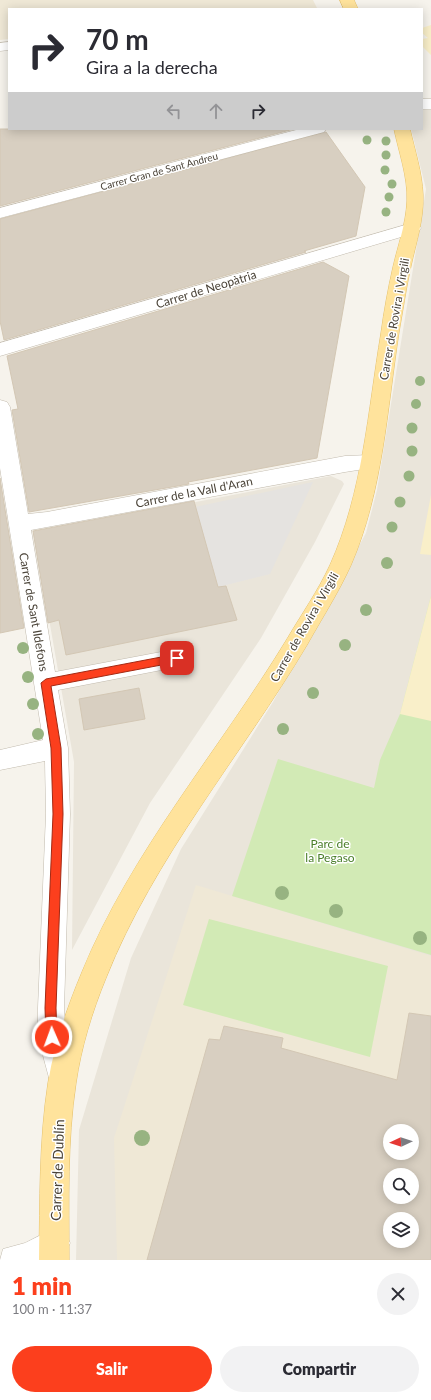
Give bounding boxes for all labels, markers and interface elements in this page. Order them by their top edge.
text: 70 m [86,22,149,56]
icon: right [20,24,72,76]
text: Gira a la derecha [86,56,218,78]
icon: left [163,100,185,122]
icon: ahead [205,100,227,122]
icon: right [247,100,269,122]
street label: Carrer Gran de Sant Andreu [99,150,219,192]
street label: Carrer de Rovira i Virgili [376,257,412,381]
street label: Carrer de Neopàtria [154,267,258,311]
street label: Carrer de la Vall d'Aran [134,473,254,511]
street label: Carrer de Sant Ildefons [16,551,52,673]
street label: Carrer de Rovira i Virgili [267,570,342,684]
pin [160,641,194,675]
icon: arrive [166,647,188,669]
park label: Parc de la Pegaso [305,836,355,865]
position arrow [31,1016,73,1058]
street label: Carrer de Dublín [47,1119,67,1221]
north arrow [383,1124,419,1160]
map controls [383,1124,419,1248]
button: search [383,1168,419,1204]
button: layers [383,1212,419,1248]
text: 1 min [12,1271,72,1300]
button: close [377,1273,419,1315]
text: 100 m · 11:37 [12,1301,92,1317]
button: Salir [12,1346,212,1392]
button: Compartir [220,1346,419,1392]

